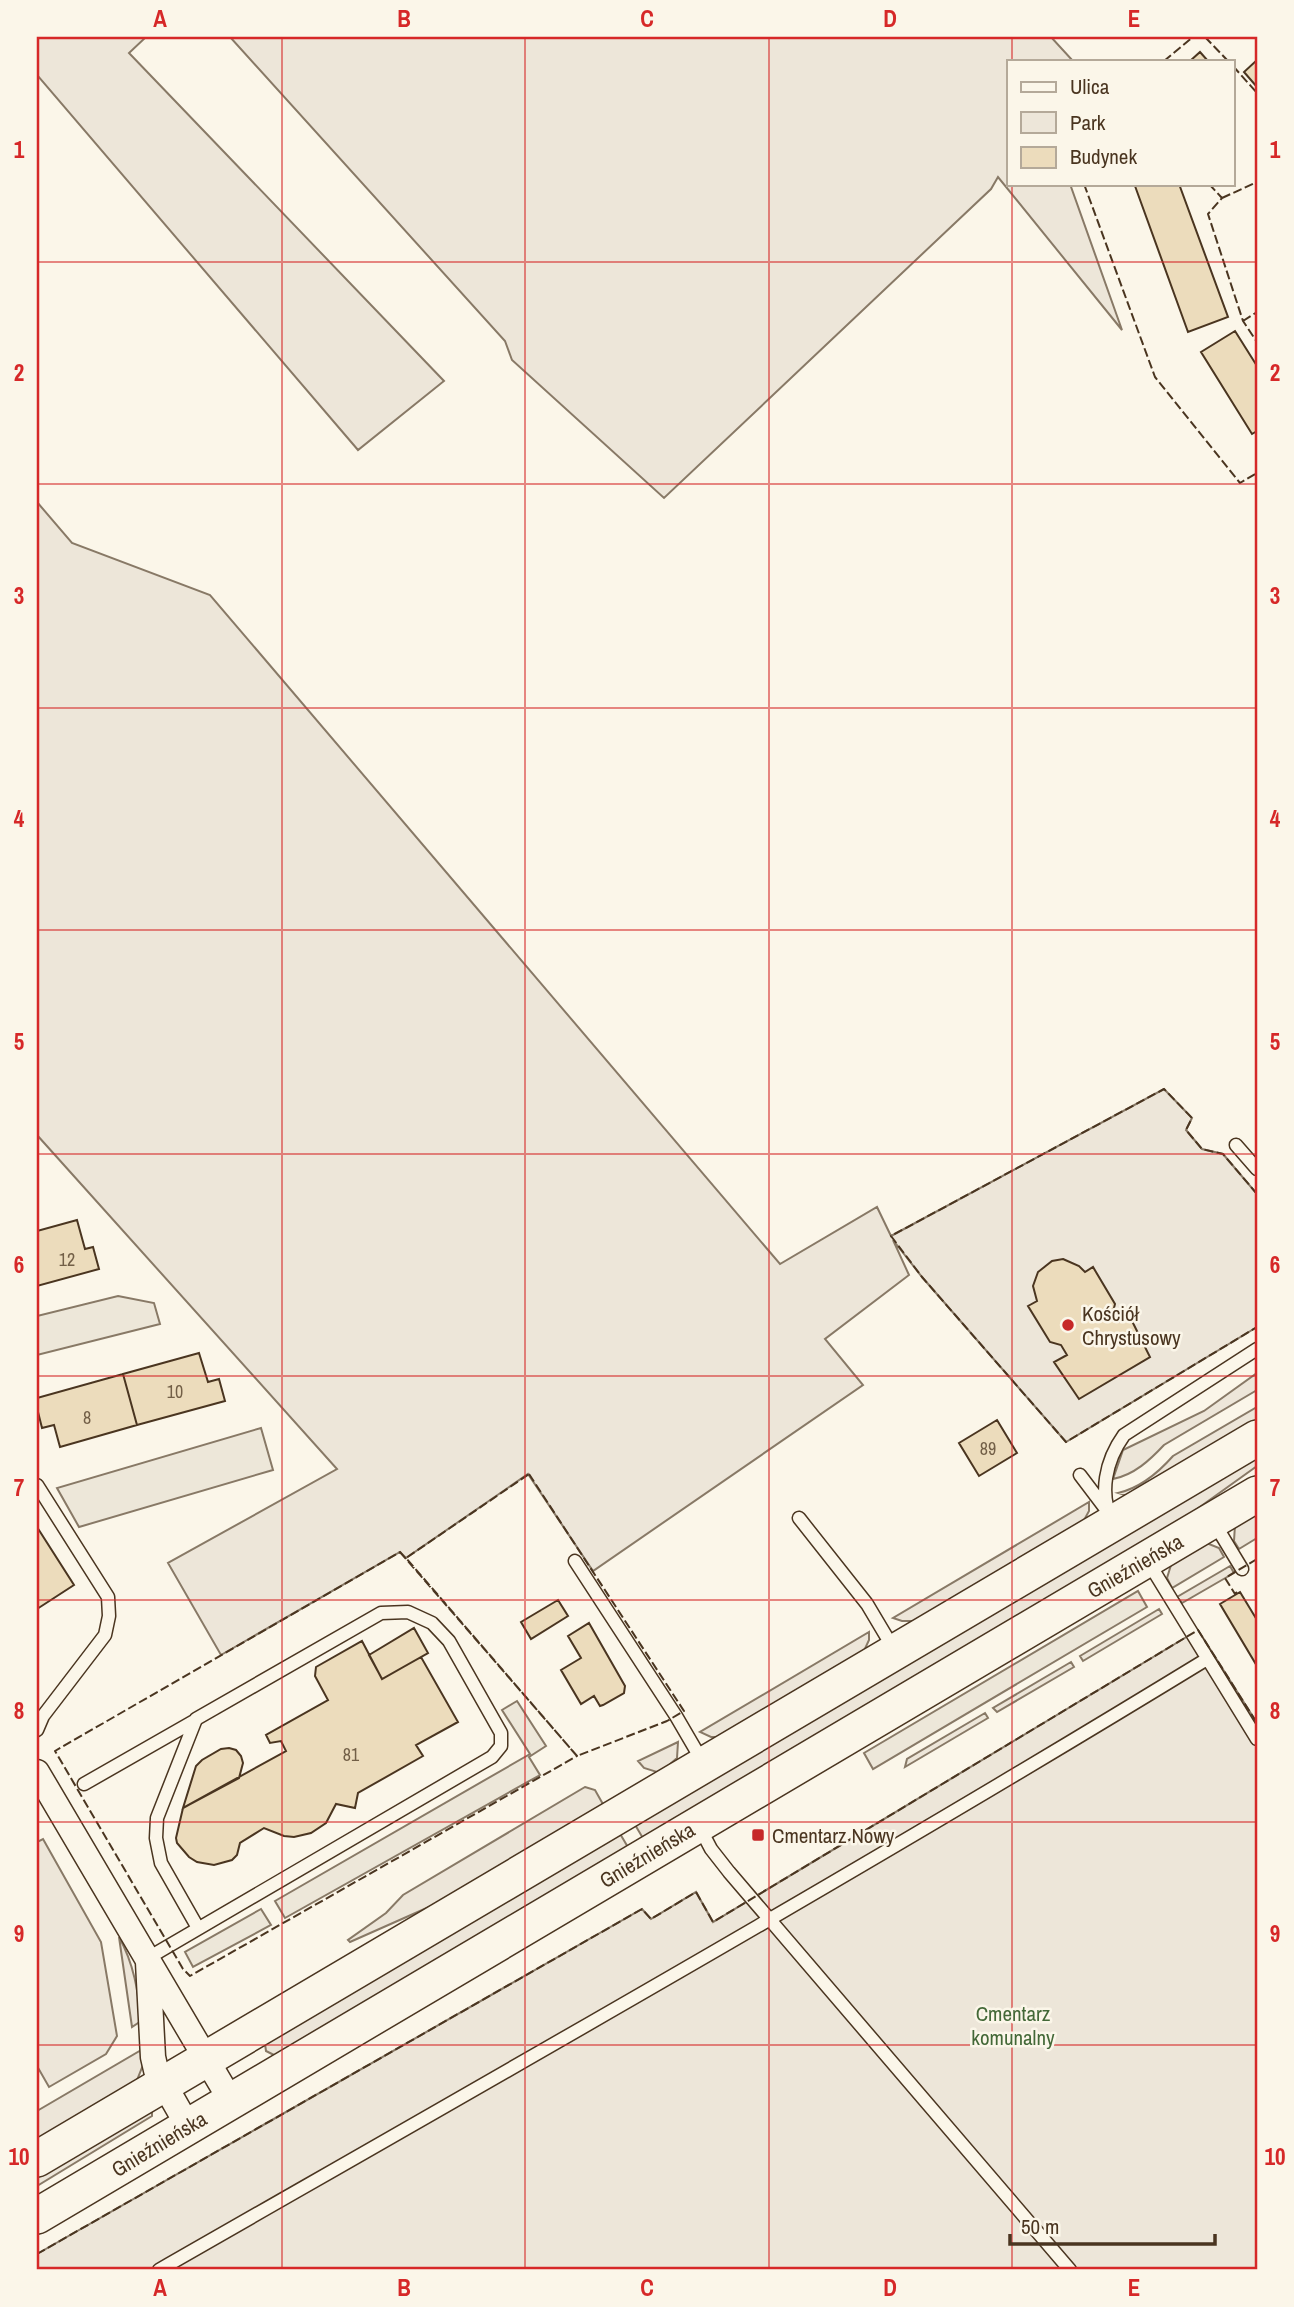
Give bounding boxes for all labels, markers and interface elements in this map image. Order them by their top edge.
text: A [153,3,167,34]
text: B [397,3,411,34]
text: C [640,3,654,34]
text: D [883,3,897,34]
text: E [1128,3,1140,34]
legend [1007,60,1234,186]
text: Ulica [1070,72,1110,101]
text: Park [1070,108,1106,137]
text: 1 [14,134,25,165]
text: 1 [1270,134,1281,165]
text: Budynek [1070,142,1137,171]
text: 2 [14,357,24,388]
text: 2 [1270,357,1280,388]
text: 3 [14,580,24,611]
text: 3 [1270,580,1280,611]
text: 4 [14,803,25,834]
text: 4 [1270,803,1281,834]
text: 5 [14,1026,24,1057]
text: 5 [1270,1026,1280,1057]
house number: 12 [59,1247,75,1272]
text: 6 [14,1249,24,1280]
text: 6 [1270,1249,1280,1280]
place label: Kościół Chrystusowy [1082,1299,1181,1352]
marker: Kościół Chrystusowy [1060,1317,1076,1333]
house number: 10 [167,1379,183,1404]
house number: 8 [83,1405,91,1430]
house number: 89 [980,1436,996,1461]
text: 7 [14,1472,24,1503]
text: 7 [1270,1472,1280,1503]
street label: Gnieźnieńska [1082,1527,1189,1605]
text: 8 [14,1695,24,1726]
text: 8 [1270,1695,1280,1726]
house number: 81 [343,1742,360,1767]
street label: Gnieźnieńska [594,1815,700,1895]
place label: Cmentarz Nowy [772,1821,895,1850]
marker: Cmentarz Nowy [750,1827,766,1843]
text: 9 [14,1918,24,1949]
text: 9 [1270,1918,1280,1949]
park label: Cmentarz komunalny [971,1999,1055,2052]
street label: Gnieźnieńska [106,2104,212,2184]
text: 10 [9,2141,29,2172]
text: 10 [1265,2141,1285,2172]
scale bar [1010,2202,1215,2246]
text: 50 m [1021,2212,1059,2241]
text: A [153,2272,167,2303]
text: B [397,2272,411,2303]
text: C [640,2272,654,2303]
text: D [883,2272,897,2303]
text: E [1128,2272,1140,2303]

